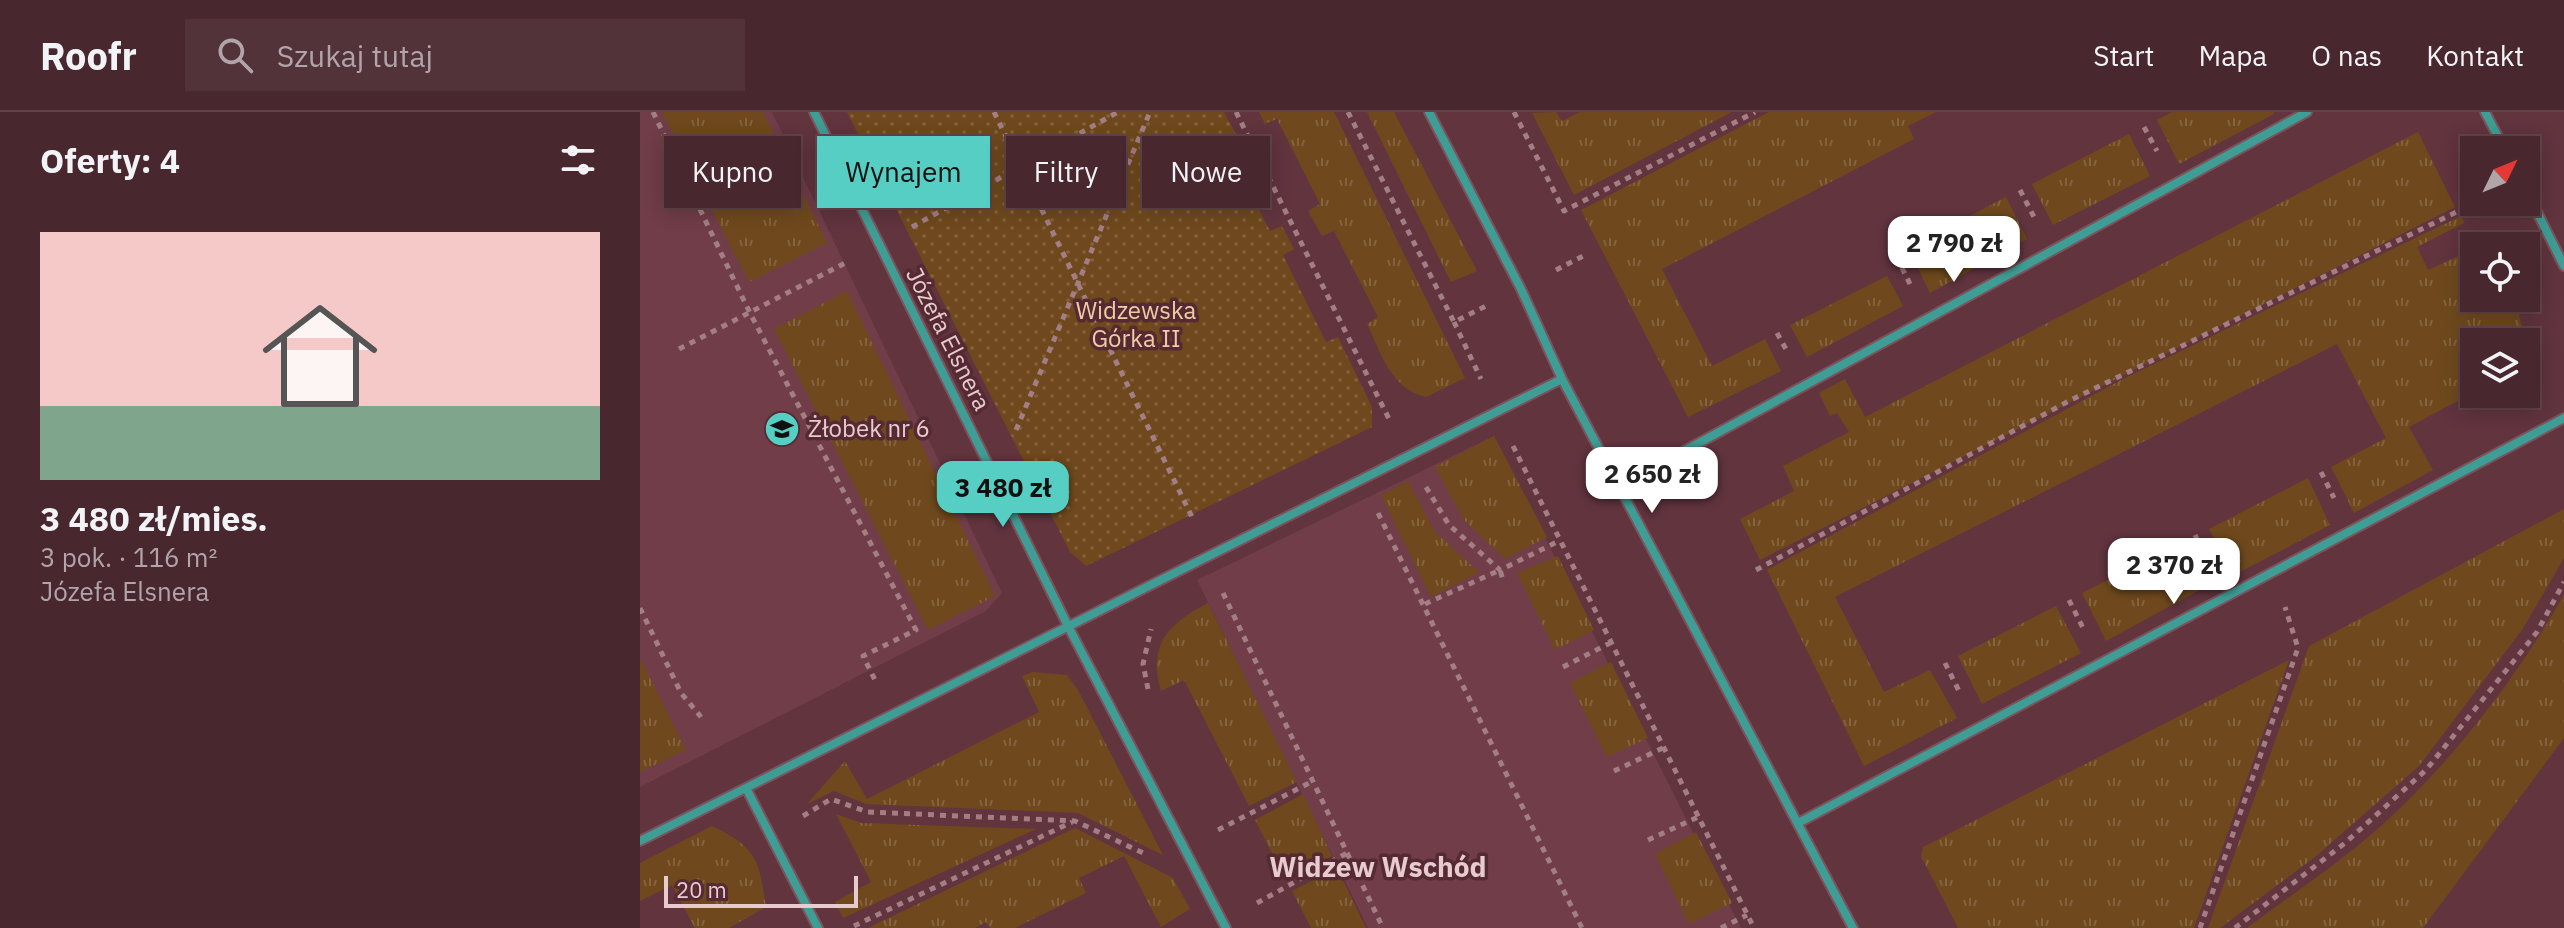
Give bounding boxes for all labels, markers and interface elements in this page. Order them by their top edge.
search box [185,19,745,91]
text: Roofr [40,31,137,80]
icon: search [213,33,257,77]
text: Szukaj tutaj [277,36,433,75]
text: Start [2093,37,2154,74]
text: Mapa [2198,37,2267,74]
text: O nas [2311,37,2382,74]
text: Kontakt [2426,37,2524,74]
chip: Kupno [664,136,801,208]
chip: Wynajem [817,136,990,208]
chip: Filtry [1006,136,1126,208]
chip: Nowe [1142,136,1270,208]
north arrow [2460,136,2540,216]
map controls [2460,136,2540,408]
text: Oferty: 4 [40,138,180,182]
icon: filters [556,138,600,182]
pin: 2 790 zł [1871,216,2037,284]
text: 2 790 zł [1906,225,2002,259]
button: locate [2460,232,2540,312]
street label: Józefa Elsnera [899,262,999,416]
icon: home [248,284,392,428]
park label: Widzewska Górka II [1076,294,1197,354]
button: layers [2460,328,2540,408]
school or university icon: Żłobek nr 6 [763,410,801,448]
place label: Żłobek nr 6 [808,412,930,444]
pin: 2 650 zł [1569,447,1735,515]
text: 2 650 zł [1604,456,1700,490]
pin: 3 480 zł [920,461,1086,529]
text: 3 480 zł [955,470,1051,504]
text: 3 480 zł/mies. [40,496,268,540]
pin: 2 370 zł [2091,538,2257,606]
text: 3 pok. · 116 m² [40,540,218,574]
text: 2 370 zł [2126,547,2222,581]
text: Józefa Elsnera [40,574,209,608]
district label: Widzew Wschód [1269,848,1487,885]
scale bar [664,872,858,908]
text: 20 m [676,875,727,904]

